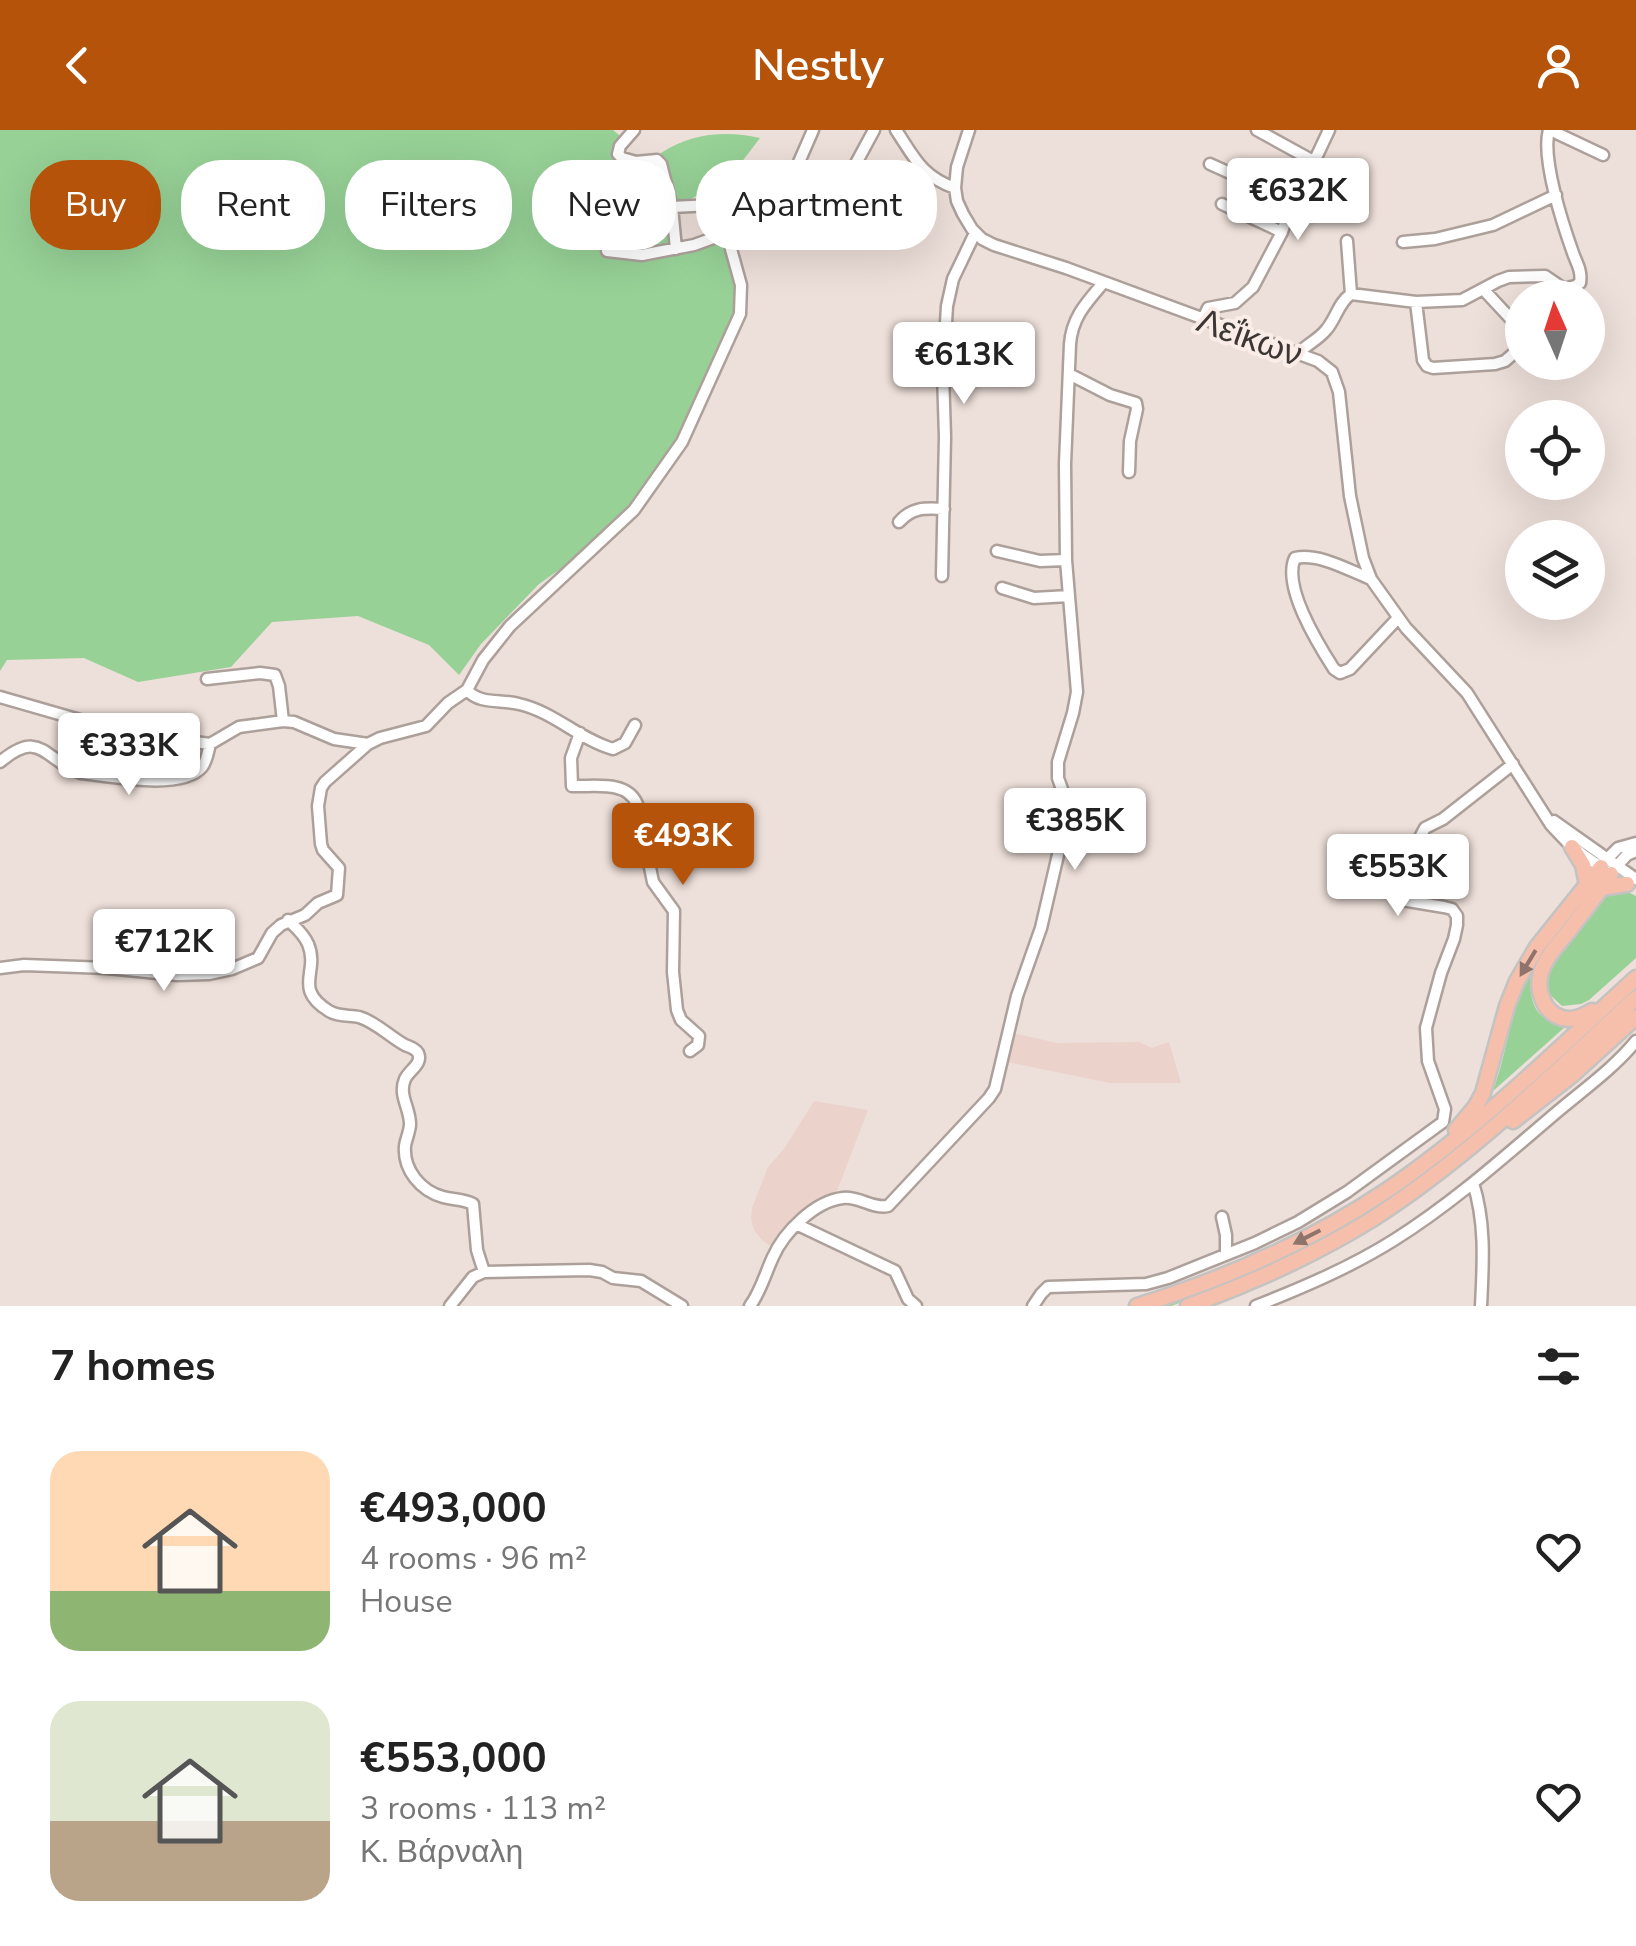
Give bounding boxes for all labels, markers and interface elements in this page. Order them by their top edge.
text: Nestly [752,35,884,96]
icon: back [50,38,105,93]
icon: person [1531,38,1586,93]
pin: €632K [1228,158,1368,243]
chip: Buy [30,160,161,250]
chip: Rent [181,160,325,250]
chip: Filters [345,160,512,250]
chip: New [532,160,676,250]
chip: Apartment [696,160,937,250]
text: €632K [1249,169,1347,212]
north arrow [1505,280,1605,380]
map controls [1505,280,1605,620]
street label: Λεΐκων [1191,297,1309,378]
pin: €613K [894,322,1034,407]
text: €613K [915,333,1013,376]
button: locate [1505,400,1605,500]
button: layers [1505,520,1605,620]
pin: €333K [59,713,199,798]
text: €333K [80,724,178,767]
pin: €385K [1005,788,1145,873]
text: €385K [1026,799,1124,842]
pin: €493K [613,803,753,888]
text: €493K [634,814,732,857]
pin: €553K [1328,834,1468,919]
text: €553K [1349,845,1447,888]
pin: €712K [94,909,234,994]
text: €712K [115,920,213,963]
one-way arrow [1520,949,1537,977]
one-way arrow [1292,1228,1321,1245]
text: 7 homes [50,1338,215,1395]
icon: filters [1531,1339,1586,1394]
text: €493,000 [360,1480,547,1537]
icon: home [130,1491,250,1611]
icon: heart [1531,1524,1586,1579]
text: 4 rooms · 96 m² [360,1537,587,1580]
text: House [360,1580,453,1623]
text: €553,000 [360,1730,547,1787]
icon: home [130,1741,250,1861]
icon: heart [1531,1774,1586,1829]
text: 3 rooms · 113 m² [360,1787,606,1830]
text: Κ. Βάρναλη [360,1830,523,1873]

